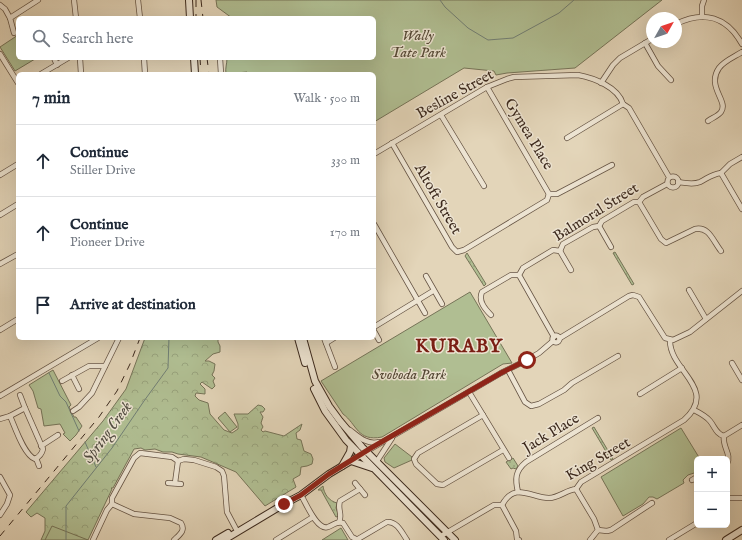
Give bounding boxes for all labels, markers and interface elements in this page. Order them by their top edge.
north arrow [646,12,682,48]
search box [16,16,376,60]
park label: Wally Tate Park [390,26,446,62]
icon: search [30,27,52,49]
text: Search here [62,29,133,48]
street label: Besline Street [413,65,497,123]
text: 7 min [32,88,70,109]
text: Walk · 500 m [293,90,360,107]
street label: Gymea Place [500,95,558,173]
text: Continue [70,143,128,162]
icon: ahead [32,150,54,172]
text: 330 m [331,152,360,169]
street label: Altoft Street [410,159,466,238]
text: Stiller Drive [70,162,136,179]
street label: Balmoral Street [550,178,642,246]
text: Continue [70,215,128,234]
icon: ahead [32,222,54,244]
text: 170 m [330,224,360,241]
text: Pioneer Drive [70,234,145,251]
icon: arrive [32,294,54,316]
text: Arrive at destination [70,295,196,314]
district label: KURABY [415,335,503,359]
route start [518,351,536,369]
park label: Svoboda Park [372,365,446,384]
water label: Spring Creek [79,398,138,468]
street label: Jack Place [518,409,583,458]
street label: King Street [562,433,634,485]
map controls [694,456,730,528]
button: + [694,456,730,492]
button: − [694,492,730,528]
route end [275,495,293,513]

